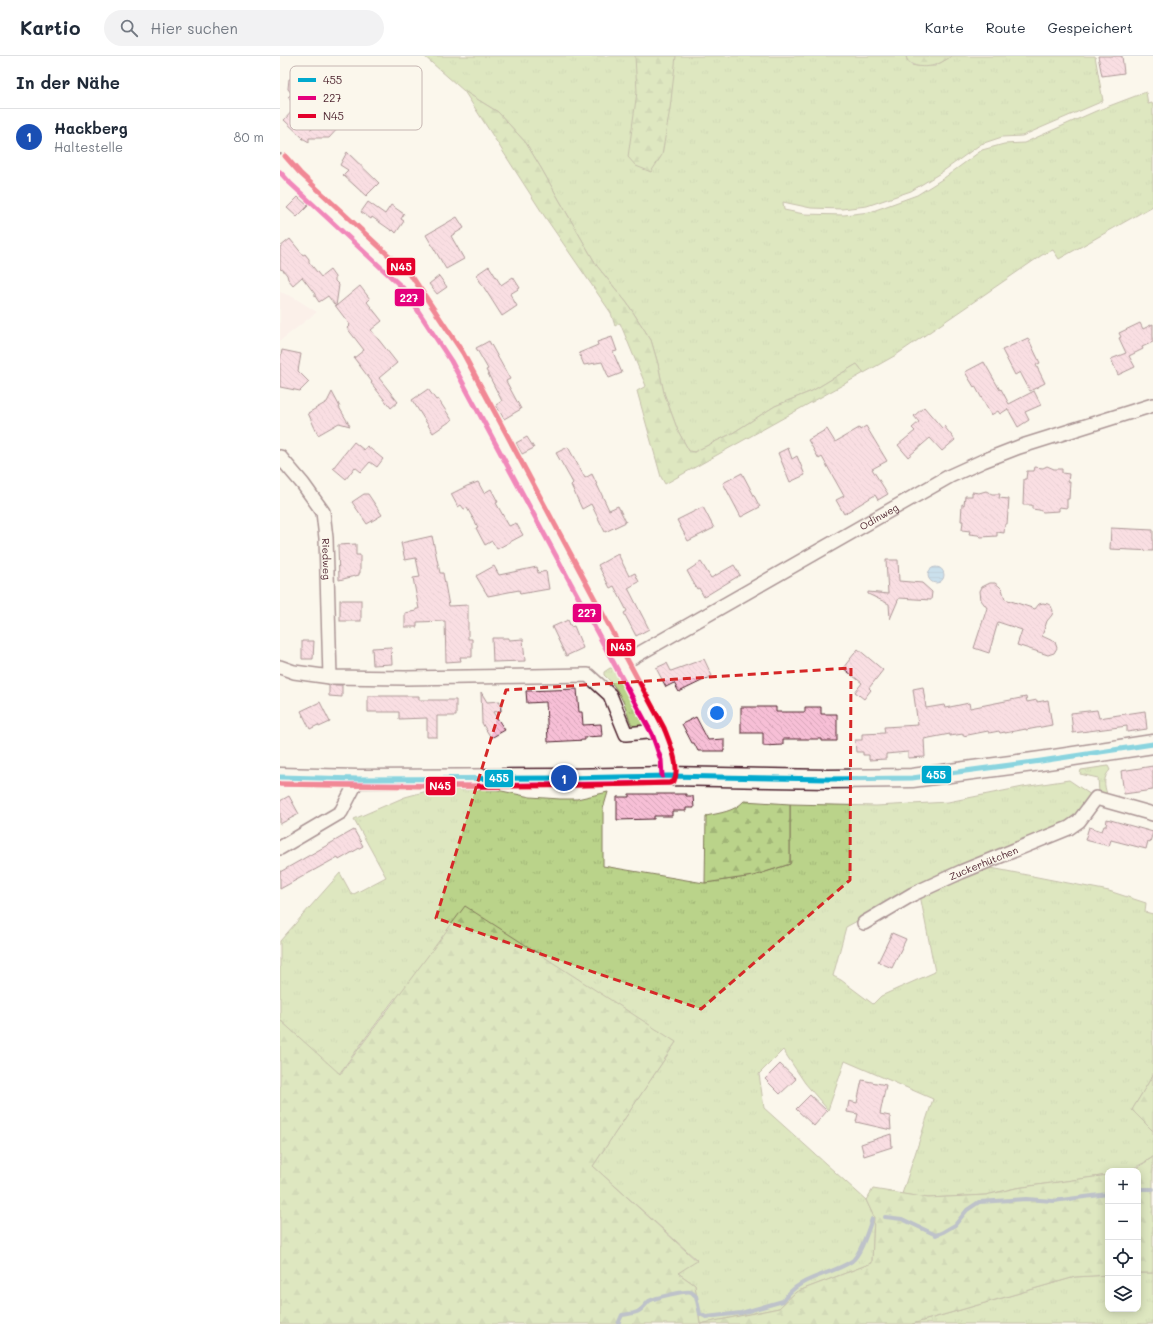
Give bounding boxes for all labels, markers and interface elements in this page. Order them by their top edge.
search box [104,10,384,46]
text: Kartio [20,15,80,40]
icon: search [118,17,140,39]
text: Hier suchen [150,18,238,38]
text: Karte [925,18,964,37]
text: Route [986,18,1026,37]
text: Gespeichert [1048,18,1133,37]
legend [290,66,422,130]
text: In der Nähe [16,71,120,93]
text: 455 [323,72,342,87]
text: 227 [323,90,341,105]
text: N45 [323,108,344,123]
text: Hackberg [54,118,128,138]
text: 1 [26,128,32,145]
text: 80 m [234,128,264,145]
text: Haltestelle [54,138,123,155]
line badge: N45 [386,257,416,276]
text: N45 [390,259,412,274]
line badge: 227 [394,288,425,307]
text: 227 [400,290,418,305]
street label: Odinweg [857,500,901,533]
street label: Riedweg [319,538,334,580]
line badge: 227 [572,603,602,623]
text: 227 [578,605,596,620]
line badge: N45 [606,638,636,657]
text: N45 [610,639,632,654]
your location [707,703,727,723]
pin: 1 [551,763,577,793]
line badge: 455 [921,765,952,784]
text: 455 [926,767,946,782]
line badge: 455 [484,769,514,788]
text: 455 [489,770,509,785]
line badge: N45 [425,776,456,796]
text: N45 [429,778,451,793]
street label: Zuckerhütchen [947,843,1020,884]
map controls [1105,1168,1141,1312]
button: + [1105,1168,1141,1204]
button: − [1105,1204,1141,1240]
button: locate [1105,1240,1141,1276]
button: layers [1105,1276,1141,1312]

